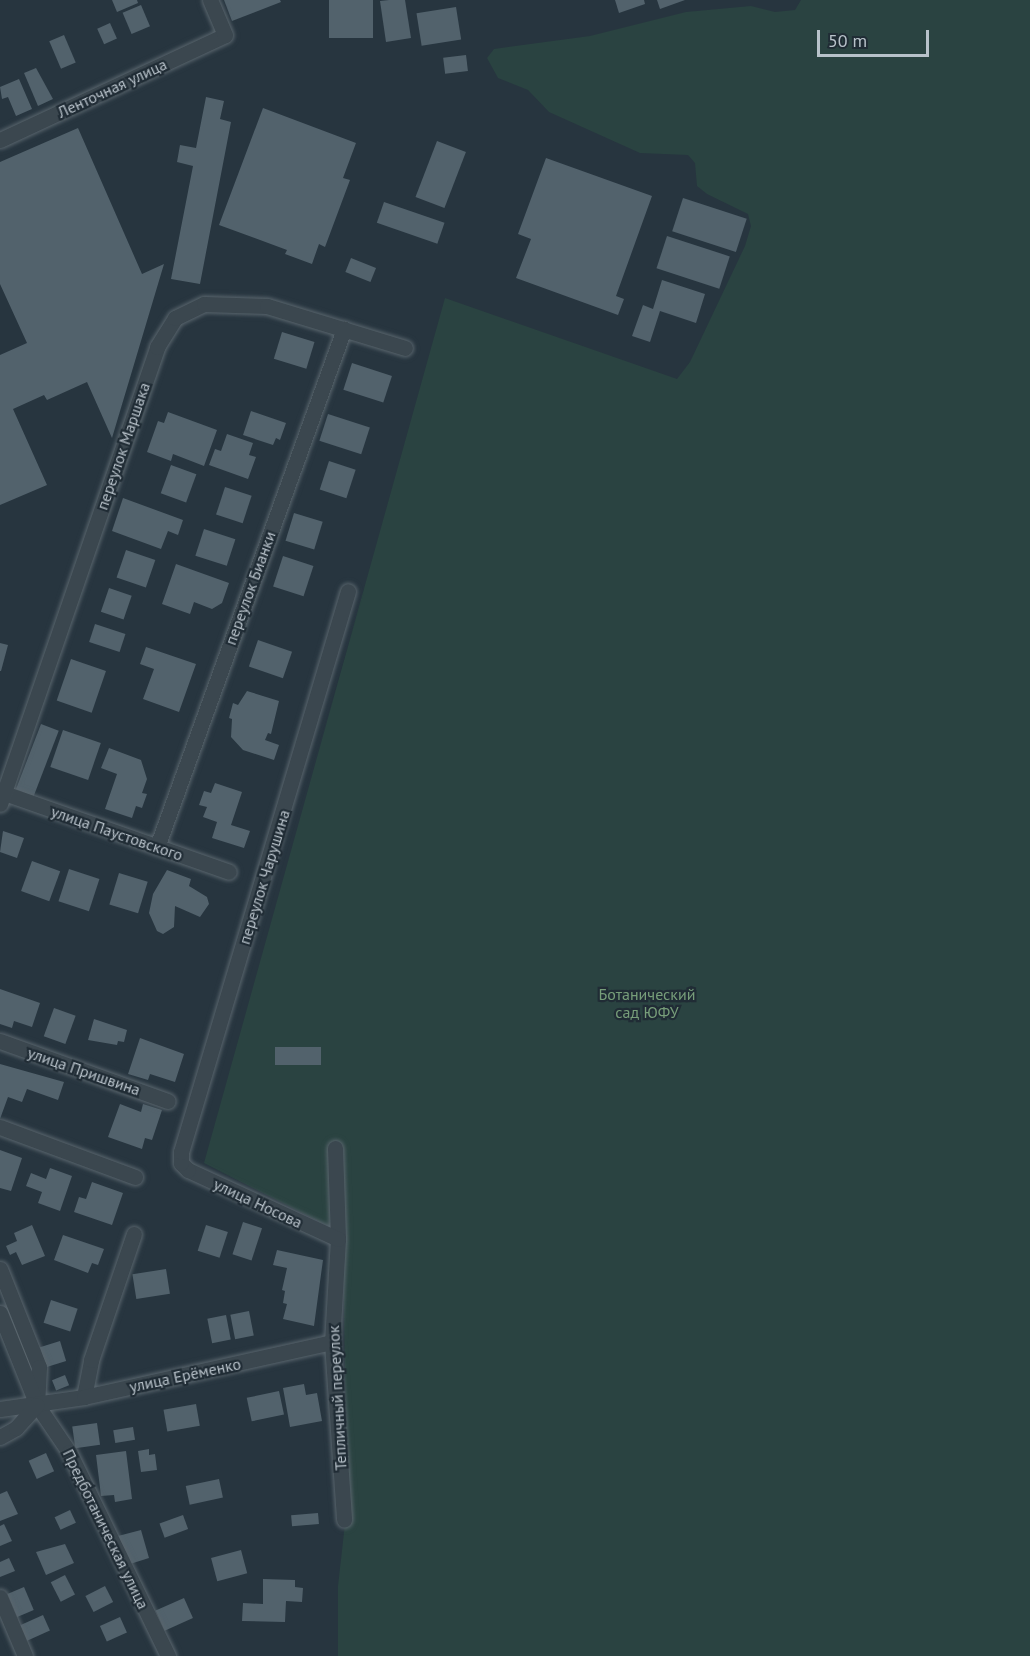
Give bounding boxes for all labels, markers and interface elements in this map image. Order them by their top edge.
scale bar [820,18,932,56]
text: 50 m [828,29,867,52]
street label: Ленточная улица [54,54,170,122]
street label: переулок Маршака [92,380,154,512]
street label: переулок Бианки [221,529,279,647]
street label: улица Паустовского [49,801,185,865]
street label: переулок Чарушина [234,807,294,947]
park label: Ботанический сад ЮФУ [599,984,695,1022]
street label: улица Пришвина [25,1043,143,1099]
street label: улица Носова [211,1174,305,1232]
street label: Тепличный переулок [324,1325,350,1471]
street label: улица Ерёменко [128,1354,242,1396]
street label: Предботаническая улица [59,1446,153,1612]

